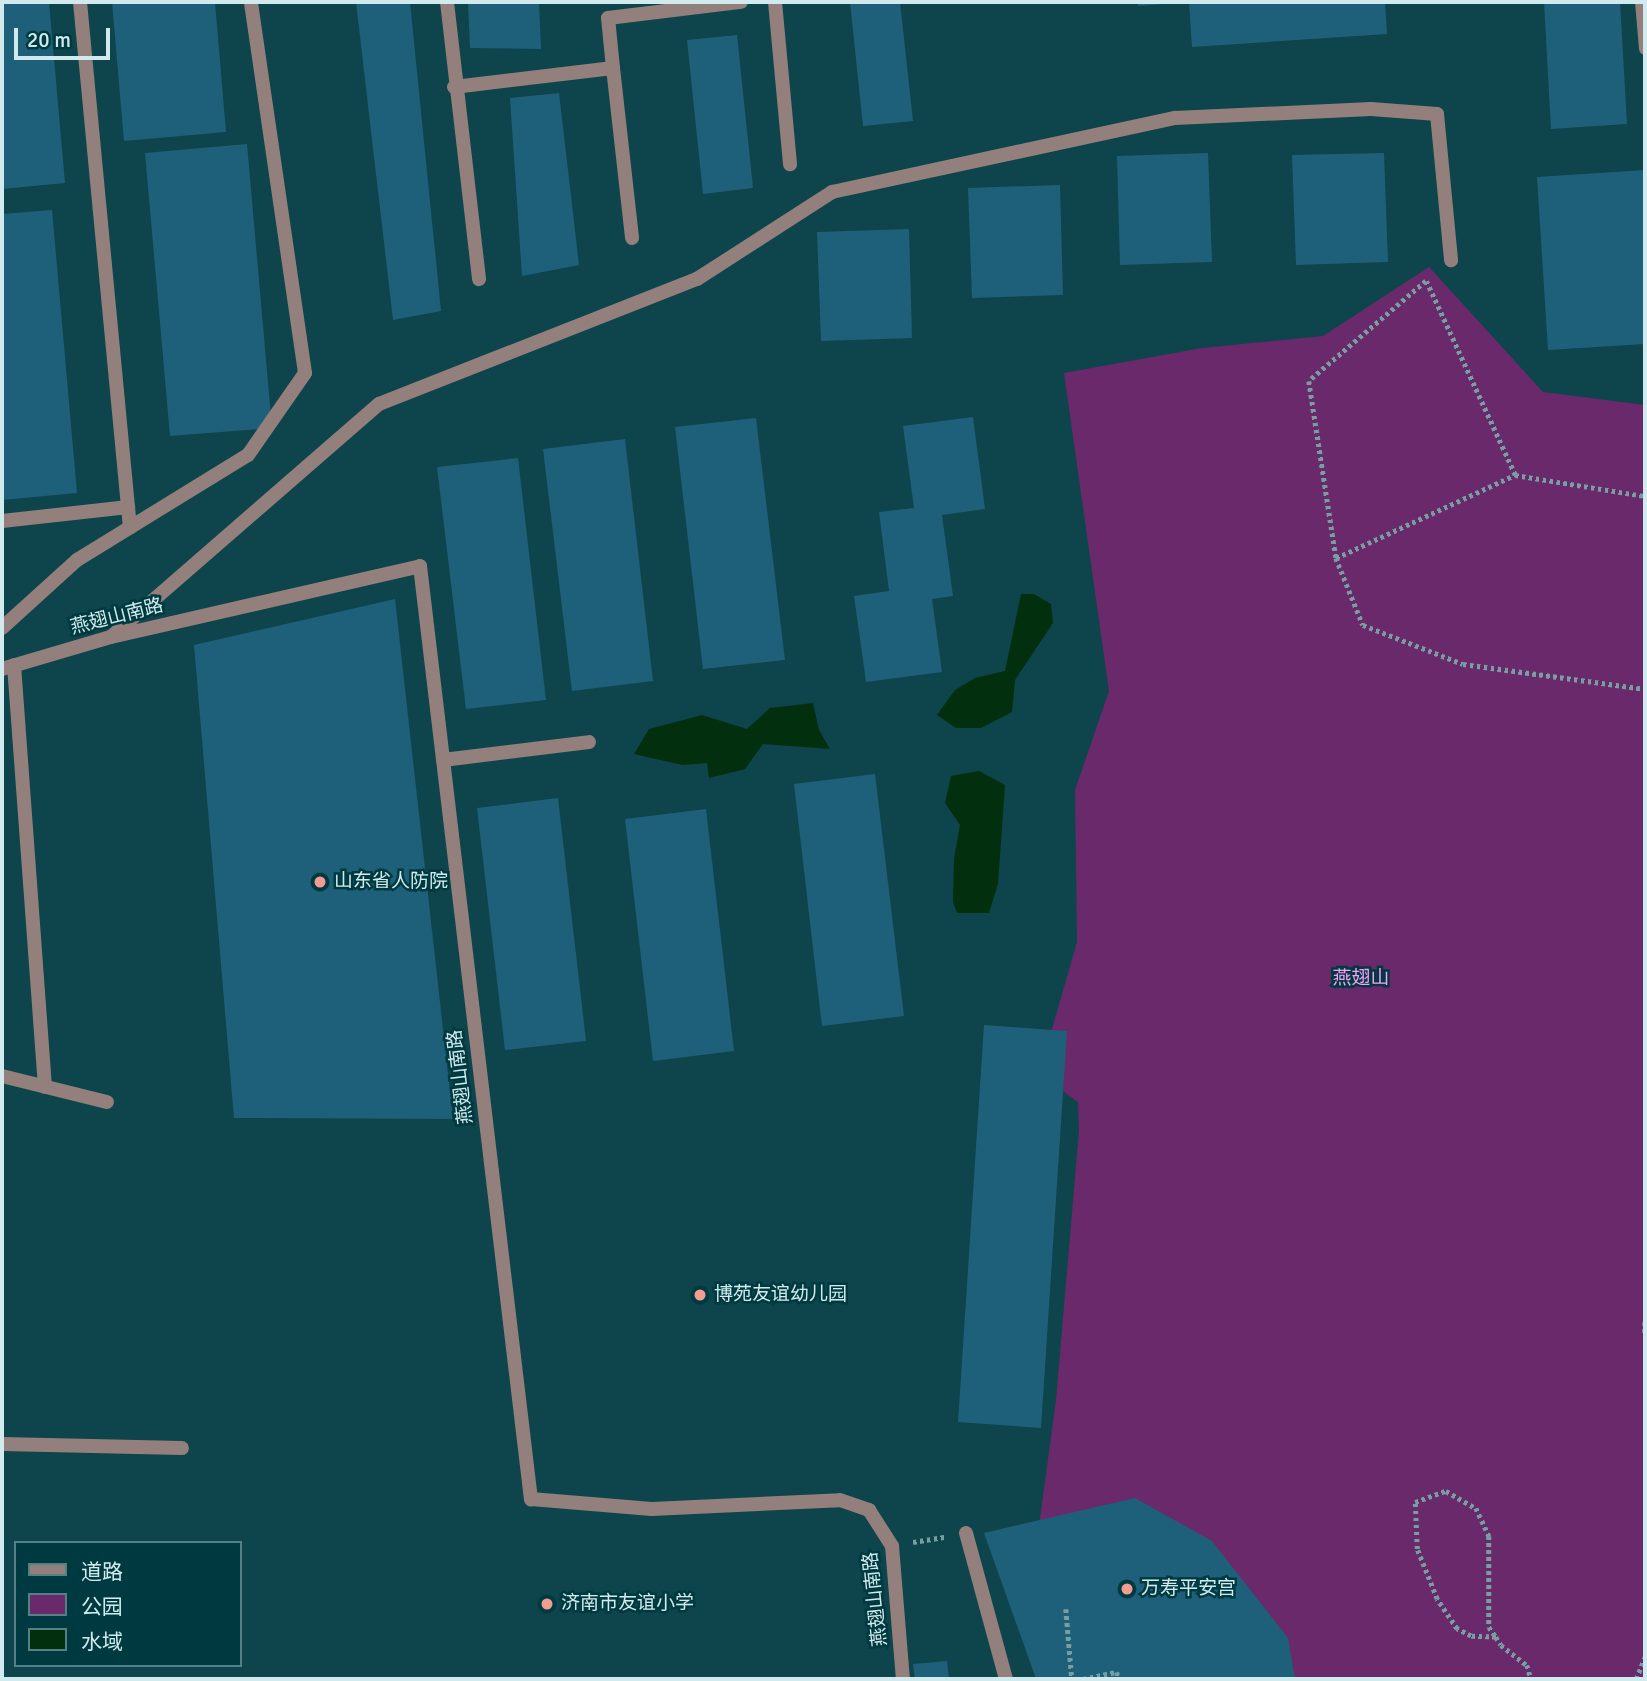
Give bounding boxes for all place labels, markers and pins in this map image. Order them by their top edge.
place label: 山东省人防院 [334,871,448,893]
marker: 山东省人防院 [312,874,328,890]
place label: 博苑友谊幼儿园 [714,1284,847,1306]
marker: 博苑友谊幼儿园 [692,1287,708,1303]
place label: 万寿平安宫 [1141,1578,1236,1600]
marker: 万寿平安宫 [1119,1581,1135,1597]
place label: 济南市友谊小学 [561,1593,694,1615]
marker: 济南市友谊小学 [539,1596,555,1612]

